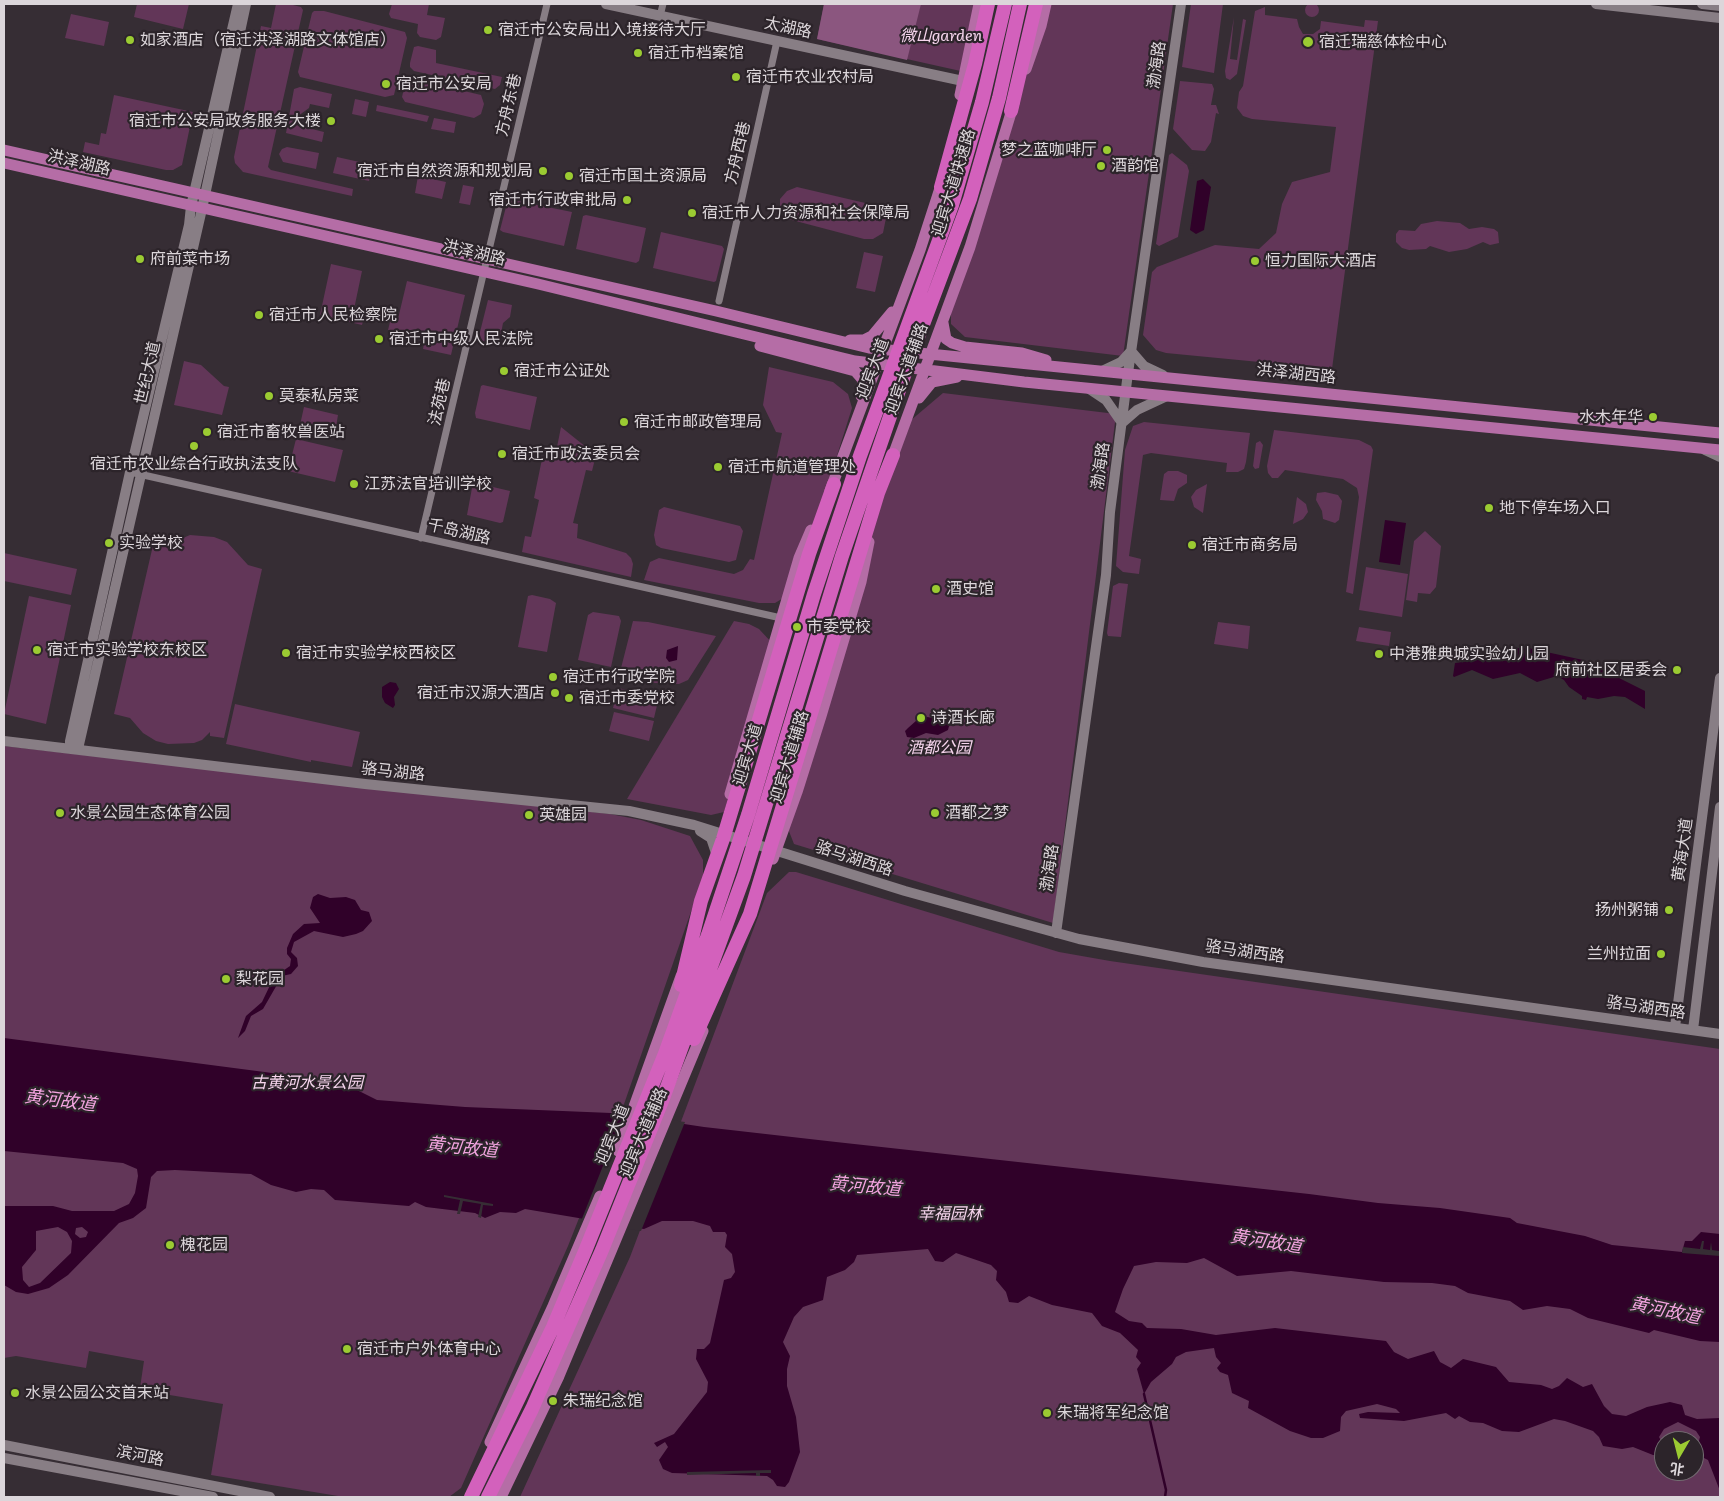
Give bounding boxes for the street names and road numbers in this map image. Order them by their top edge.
street label: 太湖路 [763,14,813,42]
street label: 渤海路 [1144,40,1170,90]
street label: 方舟东巷 [492,72,526,138]
street label: 方舟西巷 [721,120,755,186]
street label: 迎宾大道快速路 [928,127,980,239]
street label: 洪泽湖路 [46,146,112,180]
street label: 洪泽湖路 [441,236,507,270]
street label: 迎宾大道辅路 [882,321,932,417]
street label: 迎宾大道 [853,336,893,402]
street label: 世纪大道 [131,340,165,406]
street label: 洪泽湖西路 [1255,360,1337,388]
street label: 法苑巷 [425,376,455,428]
street label: 渤海路 [1088,441,1114,491]
street label: 千岛湖路 [426,515,492,549]
street label: 迎宾大道辅路 [767,708,813,806]
street label: 迎宾大道 [729,722,767,788]
street label: 骆马湖路 [360,759,426,785]
street label: 黄海大道 [1669,817,1697,883]
street label: 骆马湖西路 [813,838,895,880]
street label: 渤海路 [1037,843,1063,893]
street label: 骆马湖西路 [1204,937,1286,967]
street label: 骆马湖西路 [1605,993,1687,1023]
street label: 迎宾大道辅路 [616,1085,672,1181]
street label: 迎宾大道 [592,1102,634,1168]
street label: 滨河路 [115,1442,165,1470]

